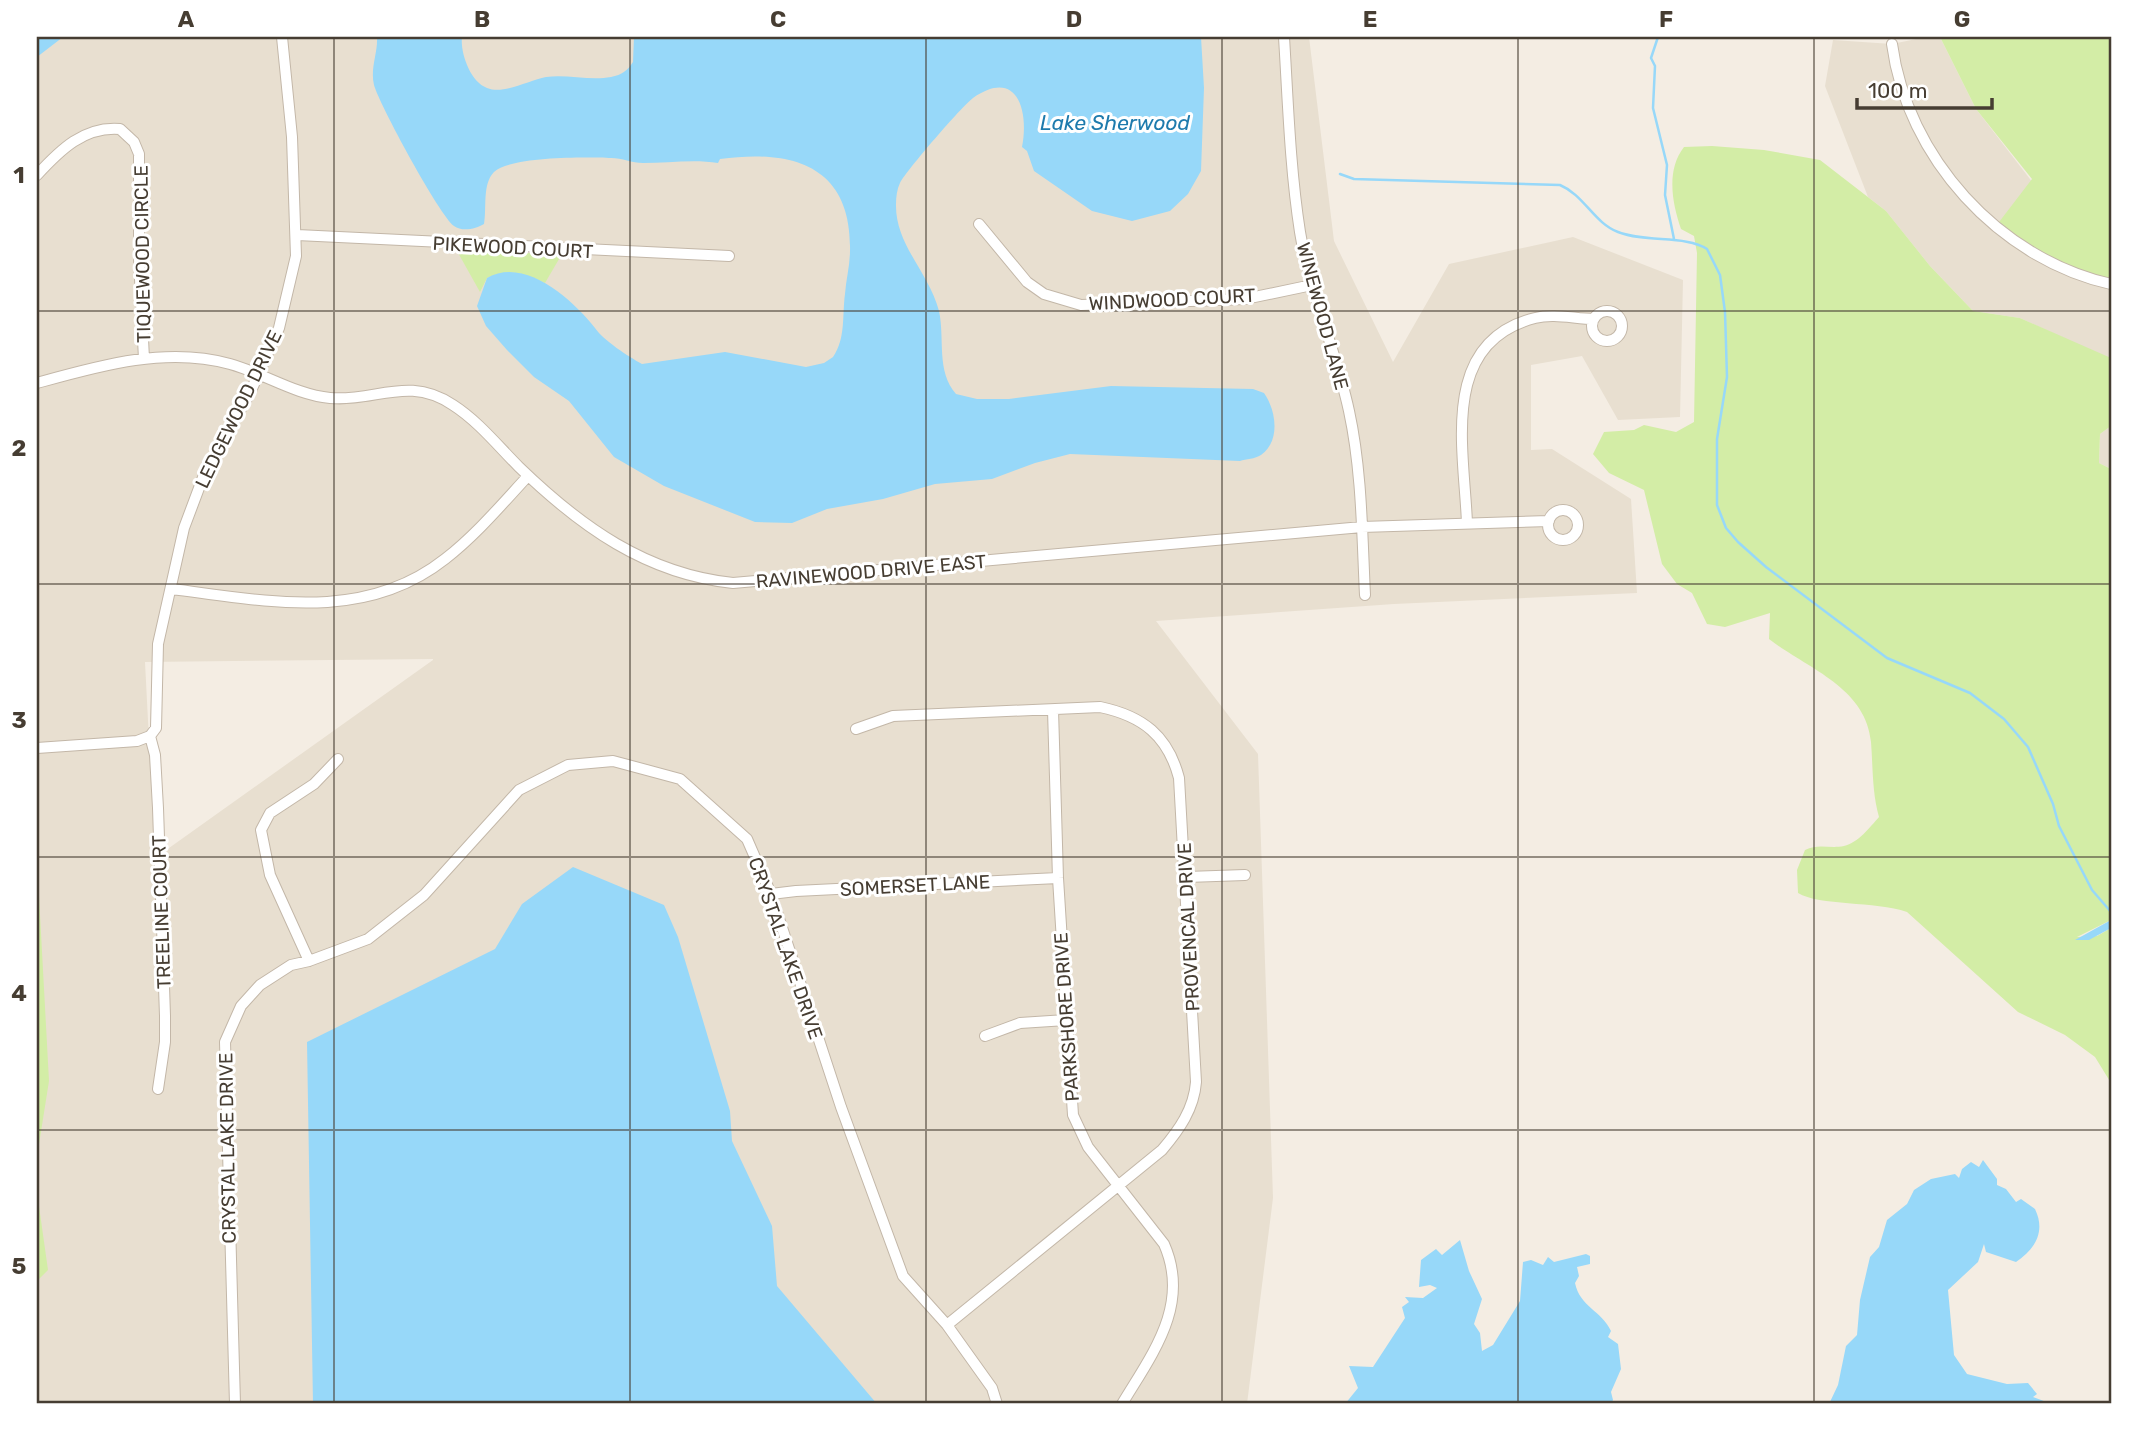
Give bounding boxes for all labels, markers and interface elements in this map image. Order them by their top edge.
text: A [178,5,195,33]
text: B [474,5,490,33]
text: C [770,5,786,33]
text: D [1066,5,1082,33]
text: E [1363,5,1377,33]
text: F [1659,5,1673,33]
text: G [1954,5,1970,33]
scale bar [1857,66,1992,110]
text: 100 m [1868,78,1927,103]
water label: Lake Sherwood [1040,110,1190,135]
text: 1 [13,161,25,189]
street label: TIQUEWOOD CIRCLE [129,165,156,343]
street label: PIKEWOOD COURT [432,232,594,263]
street label: WINEWOOD LANE [1292,240,1353,392]
street label: WINDWOOD COURT [1088,284,1256,315]
street label: LEDGEWOOD DRIVE [190,326,287,492]
text: 2 [12,434,26,462]
street label: RAVINEWOOD DRIVE EAST [755,550,987,593]
text: 3 [11,706,27,734]
street label: TREELINE COURT [147,835,176,989]
street label: PROVENCAL DRIVE [1173,842,1204,1012]
street label: CRYSTAL LAKE DRIVE [744,854,828,1042]
street label: SOMERSET LANE [839,870,991,901]
street label: PARKSHORE DRIVE [1049,932,1084,1102]
text: 4 [11,979,27,1007]
street label: CRYSTAL LAKE DRIVE [214,1052,241,1244]
text: 5 [12,1252,27,1280]

